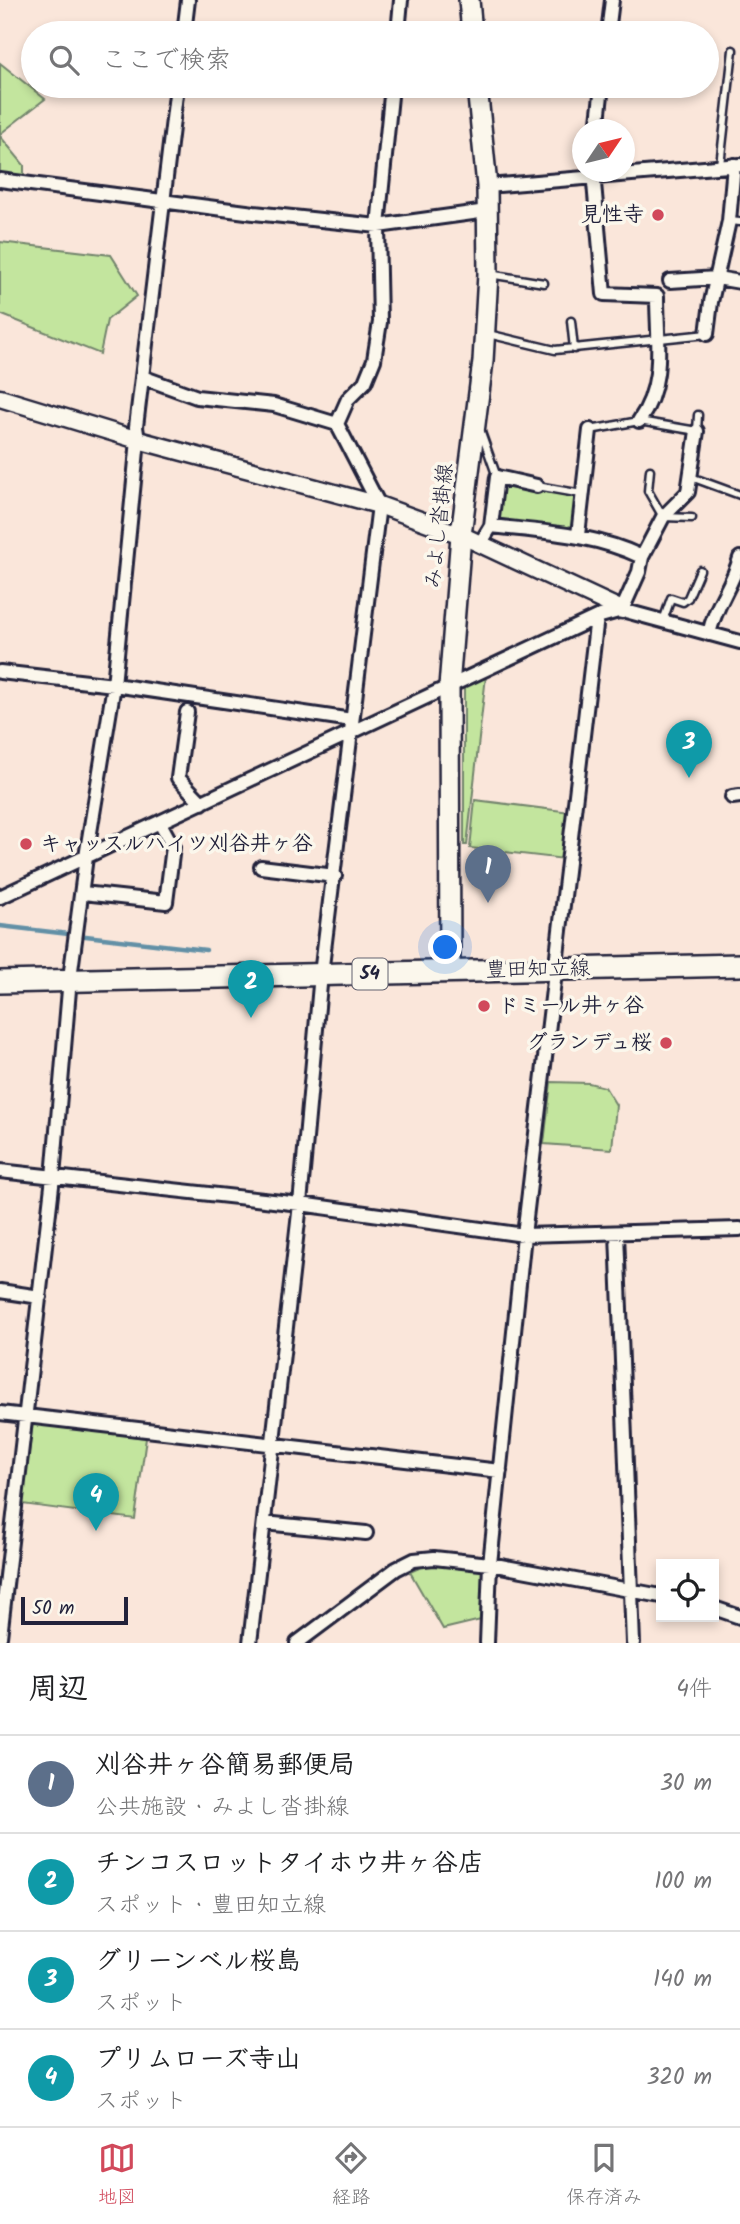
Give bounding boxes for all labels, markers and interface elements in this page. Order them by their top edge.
search box [21,21,719,98]
text: ここで検索 [101,40,231,82]
icon: search [45,41,83,79]
north arrow [572,119,635,182]
place label: 見性寺 [581,199,644,232]
marker: 見性寺 [650,207,666,223]
street label: みよし沓掛線 [417,462,463,590]
pin: 3 [666,720,712,778]
place label: キャッスルハイツ刈谷井ヶ谷 [40,828,313,861]
marker: キャッスルハイツ刈谷井ヶ谷 [18,836,34,852]
pin: 1 [465,845,511,903]
your location [428,930,462,964]
street label: 豊田知立線 [485,953,591,987]
road number: 54 [352,958,388,990]
pin: 2 [228,960,274,1018]
place label: ドミール井ヶ谷 [498,990,644,1023]
marker: ドミール井ヶ谷 [476,998,492,1014]
place label: グランデュ桜 [526,1027,652,1060]
marker: グランデュ桜 [658,1035,674,1051]
pin: 4 [73,1473,119,1531]
map controls [656,1559,719,1622]
button: locate [656,1559,719,1622]
scale bar [21,1594,128,1626]
text: 50 m [32,1594,74,1624]
text: 周辺 [28,1666,88,1714]
text: 4件 [676,1672,712,1708]
text: 刈谷井ヶ谷簡易郵便局 [95,1745,355,1787]
text: 1 [48,1766,54,1802]
text: 30 m [660,1766,712,1802]
text: 公共施設 · みよし沓掛線 [95,1790,349,1826]
text: チンコスロットタイホウ井ヶ谷店 [95,1843,484,1885]
text: 2 [44,1864,58,1900]
text: 100 m [654,1864,712,1900]
text: スポット · 豊田知立線 [95,1888,326,1924]
text: グリーンベル桜島 [95,1941,301,1983]
text: 3 [45,1962,57,1998]
text: 140 m [653,1962,712,1998]
text: スポット [95,1986,187,2022]
text: プリムローズ寺山 [95,2039,301,2081]
text: 4 [45,2060,57,2096]
text: 320 m [646,2060,712,2096]
text: スポット [95,2084,187,2120]
tab: 地図 [98,2139,136,2213]
tab: 経路 [332,2139,370,2213]
tab: 保存済み [566,2139,642,2213]

